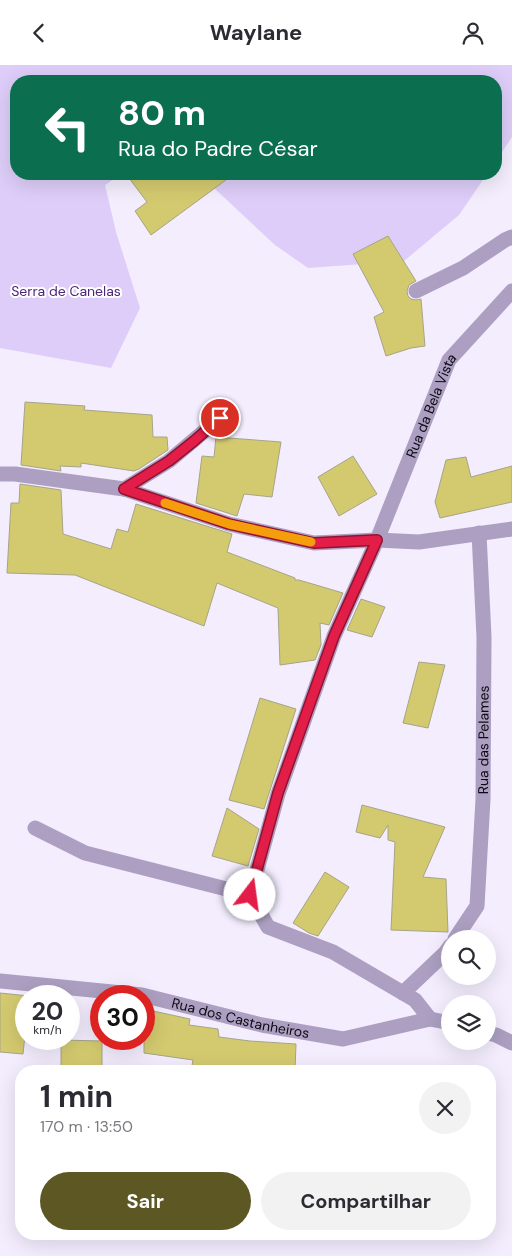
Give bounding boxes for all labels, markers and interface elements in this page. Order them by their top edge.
text: Waylane [210,18,302,47]
icon: back [25,19,53,47]
icon: person [459,19,487,47]
text: 80 m [118,90,206,136]
icon: left [35,95,100,160]
text: Rua do Padre César [118,134,318,163]
park label: Serra de Canelas [11,282,121,300]
street label: Rua da Bela Vista [402,349,460,461]
pin [199,397,241,439]
icon: arrive [206,404,234,432]
street label: Rua das Pelames [474,685,493,794]
position arrow [223,868,275,920]
map controls [441,930,496,1050]
button: search [441,930,496,985]
speed limit sign: 30 [90,985,155,1050]
street label: Rua dos Castanheiros [170,994,311,1042]
text: 20 [32,995,63,1028]
button: layers [441,995,496,1050]
text: km/h [33,1022,62,1038]
text: 1 min [40,1077,113,1116]
button: close [419,1082,471,1134]
text: 170 m · 13:50 [40,1116,133,1137]
button: Sair [40,1172,251,1230]
button: Compartilhar [261,1172,471,1230]

